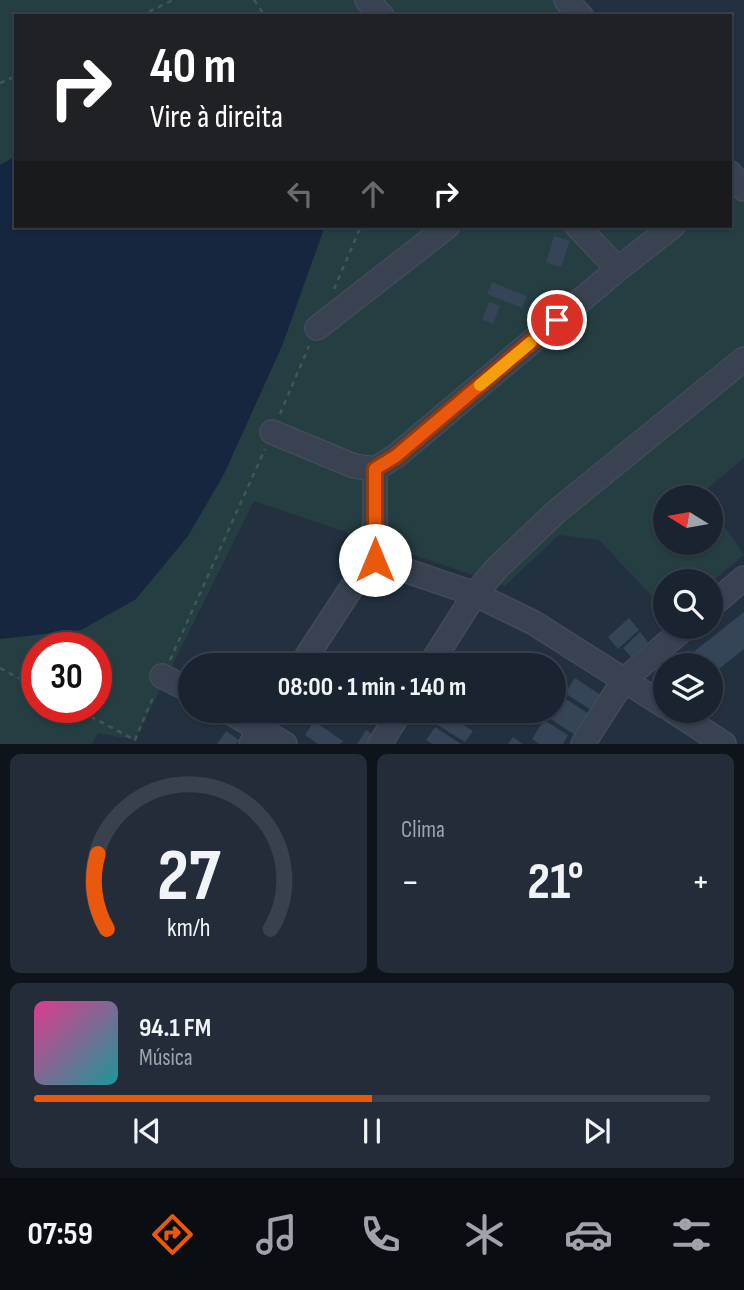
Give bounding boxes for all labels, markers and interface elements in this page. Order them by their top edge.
text: 40 m [150,38,236,97]
icon: right [35,42,126,133]
text: Vire à direita [150,98,283,137]
icon: left [281,175,319,213]
icon: ahead [354,175,392,213]
icon: right [427,175,465,213]
pin [527,290,587,350]
icon: arrive [538,301,576,339]
north arrow [653,485,723,555]
map controls [653,485,723,723]
position arrow [338,523,412,597]
button: search [653,569,723,639]
speed limit sign: 30 [21,632,112,723]
button: layers [653,653,723,723]
text: 08:00 · 1 min · 140 m [278,672,466,703]
text: Clima [401,816,445,844]
text: 27 [157,834,221,922]
text: 21° [527,851,584,914]
text: − [401,860,420,905]
text: + [691,860,710,905]
text: km/h [167,913,210,944]
text: 94.1 FM [139,1013,211,1044]
text: Música [139,1044,193,1072]
icon: previous [128,1112,166,1150]
icon: pause [353,1112,391,1150]
icon: next [578,1112,616,1150]
icon: directions [148,1210,197,1259]
icon: music [252,1210,301,1259]
icon: phone [356,1210,405,1259]
icon: climate [460,1210,509,1259]
icon: car [564,1210,613,1259]
icon: filters [667,1210,716,1259]
text: 07:59 [27,1215,93,1254]

